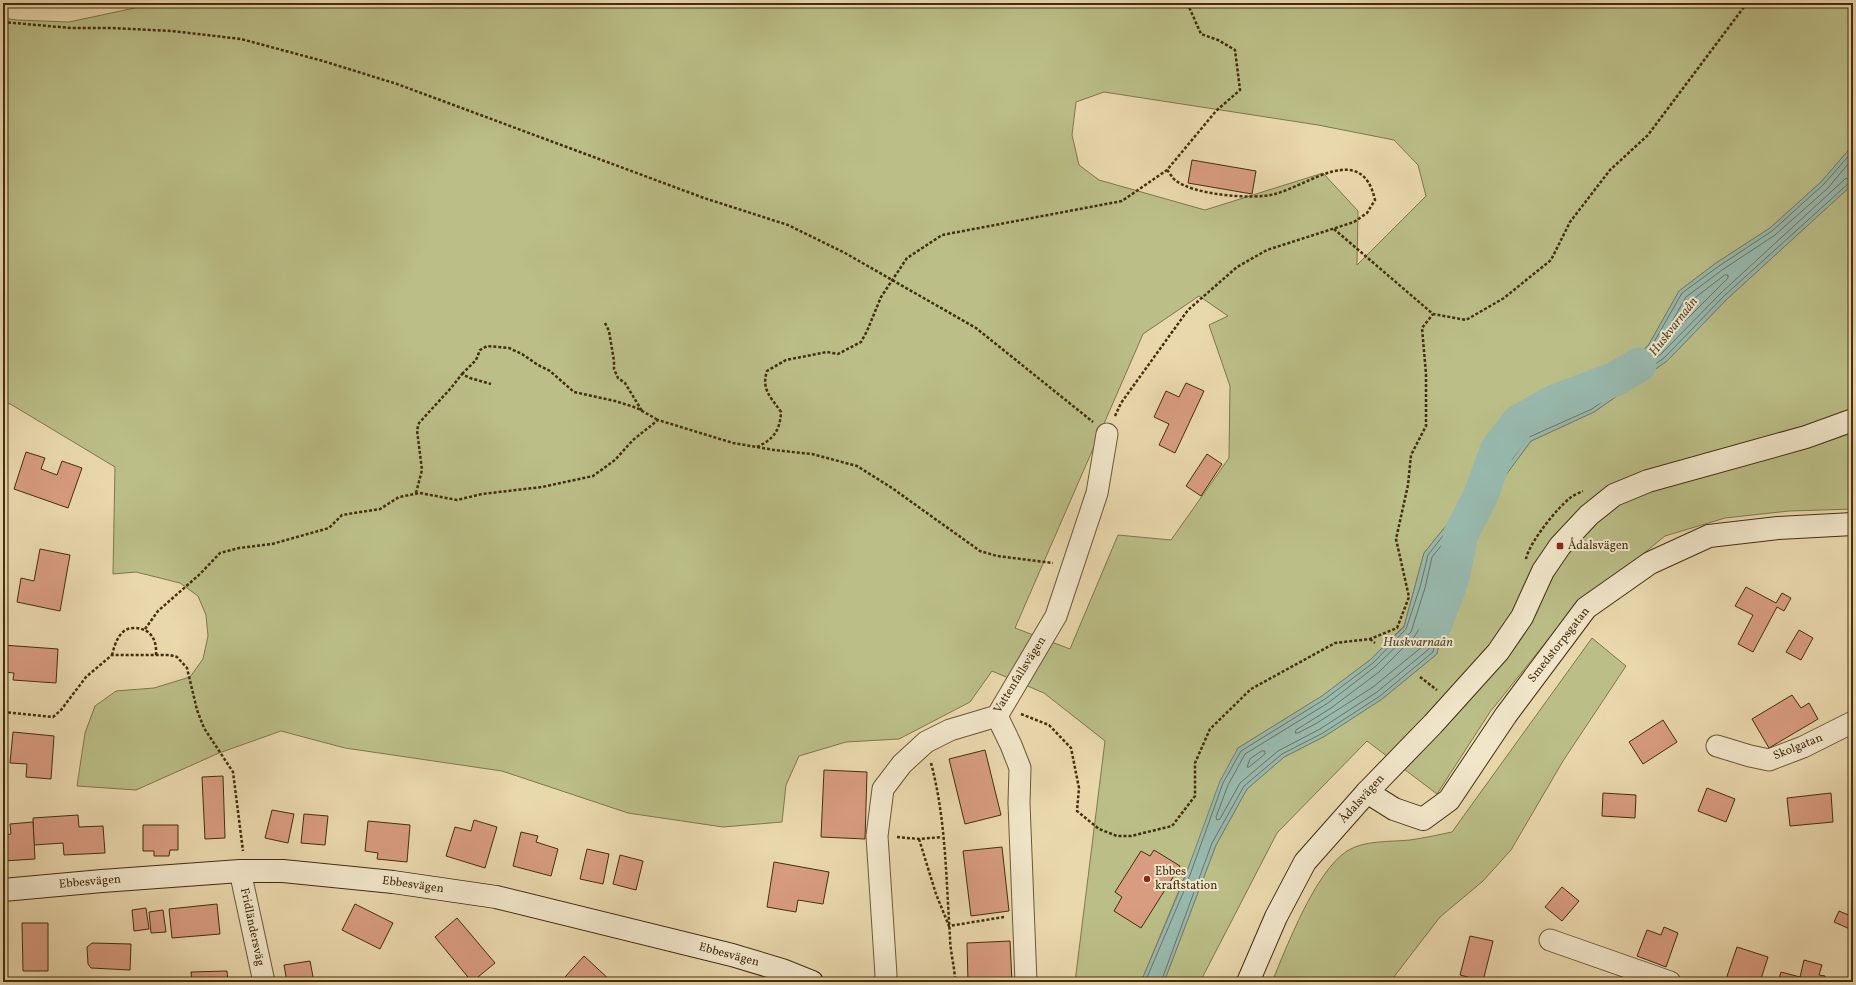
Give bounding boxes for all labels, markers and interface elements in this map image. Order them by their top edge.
water label: Huskvarnaån [1645,294,1703,360]
place label: Ådalsvägen [1568,537,1629,554]
marker: Ådalsvägen [1555,541,1565,551]
street label: Smedstorpsgatan [1524,604,1594,686]
street label: Vattenfallsvägen [990,634,1050,716]
water label: Huskvarnaån [1383,634,1453,652]
street label: Skolgatan [1771,730,1825,764]
street label: Ådalsvägen [1335,770,1388,827]
place label: Ebbes kraftstation [1155,864,1217,894]
street label: Ebbesvägen [58,871,122,893]
street label: Ebbesvägen [381,873,445,897]
marker: Ebbes kraftstation [1142,874,1152,884]
street label: Fridländersväg [236,887,268,967]
street label: Ebbesvägen [697,939,761,971]

